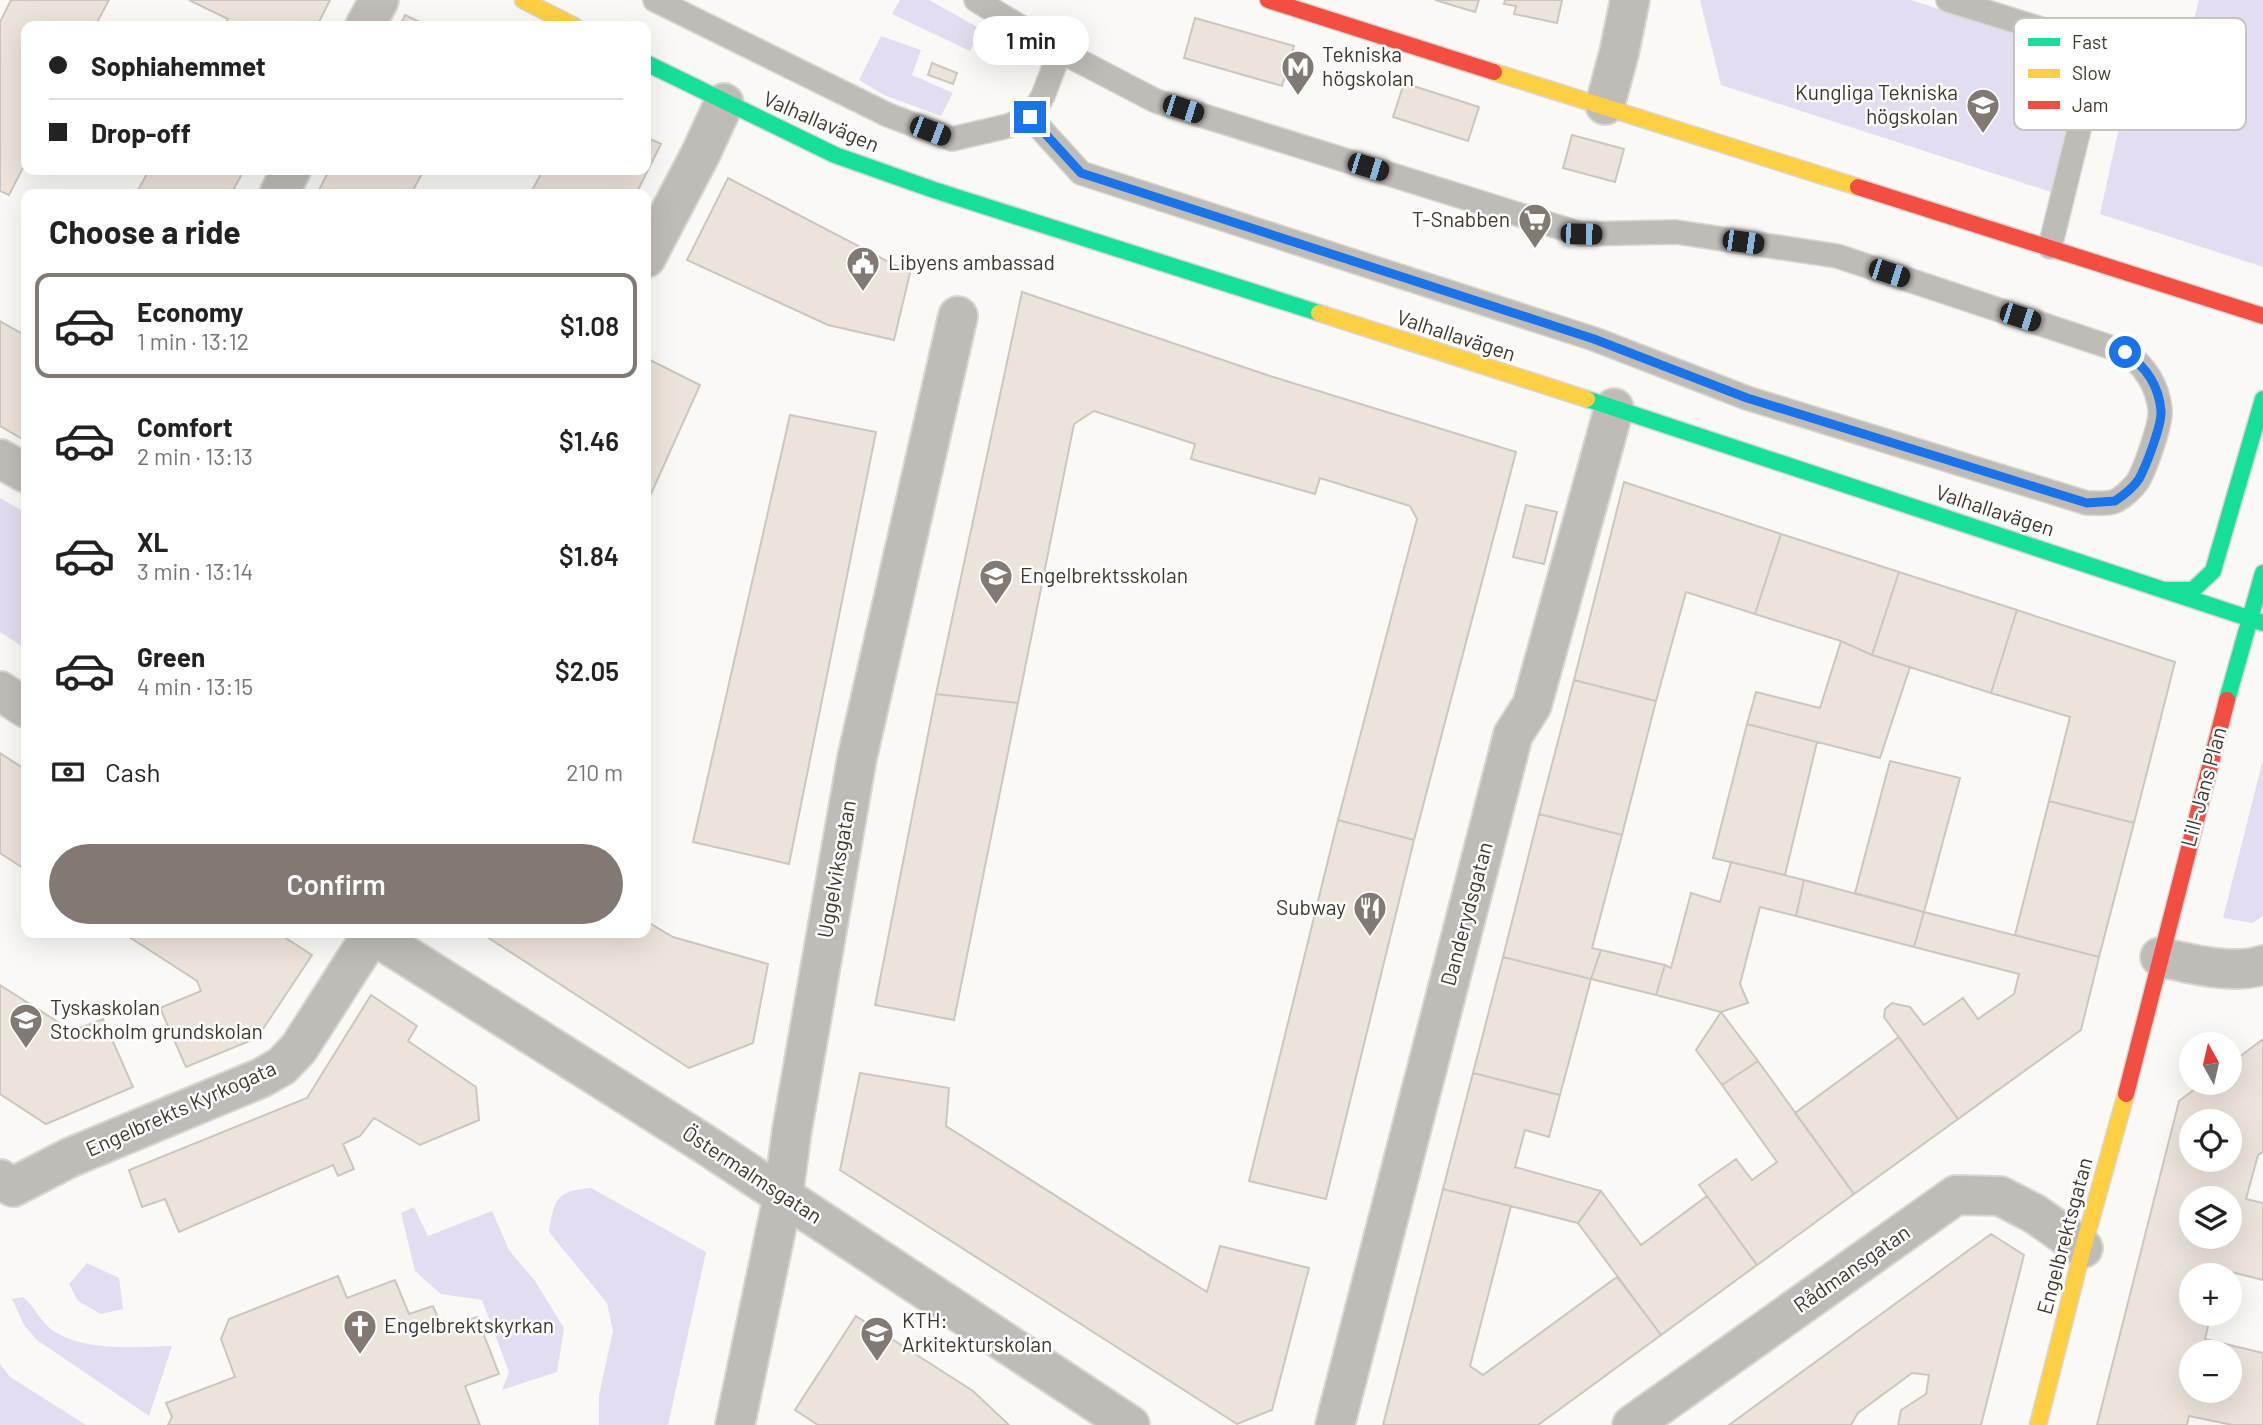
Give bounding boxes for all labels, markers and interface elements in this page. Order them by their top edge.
callout: 1 min [972,16,1088,64]
legend [2014,18,2246,130]
text: 1 min [1006,26,1056,54]
text: Fast [2072,30,2108,53]
place label: Tekniska högskolan [1322,41,1414,90]
metro station icon: Tekniska högskolan [1279,48,1317,97]
text: Sophiahemmet [91,50,266,81]
text: Slow [2072,61,2111,84]
place label: Kungliga Tekniska högskolan [1795,79,1958,128]
street label: Valhallavägen [760,85,883,156]
school or university icon: Kungliga Tekniska högskolan [1964,86,2002,135]
car [1160,93,1207,125]
text: Jam [2072,93,2108,116]
route end [1014,101,1046,133]
car [907,114,954,148]
text: Drop-off [91,117,191,148]
car [1345,151,1392,183]
supermarket icon: T-Snabben [1516,201,1554,250]
place label: T-Snabben [1412,206,1510,231]
text: Choose a ride [49,212,241,250]
car [1560,223,1603,245]
car [1721,229,1766,255]
public building icon: Libyens ambassad [844,244,882,293]
place label: Libyens ambassad [888,249,1055,274]
car [1866,257,1913,289]
icon: car [53,294,116,357]
text: Economy [137,296,243,327]
car [1997,301,2044,333]
street label: Valhallavägen [1394,304,1519,366]
text: $1.08 [560,310,619,341]
text: 1 min · 13:12 [137,327,249,355]
route start [2109,336,2141,368]
icon: car [53,409,116,472]
text: Comfort [137,411,233,442]
text: $1.46 [559,425,619,456]
text: 2 min · 13:13 [137,442,253,470]
street label: Valhallavägen [1933,479,2058,541]
icon: car [53,524,116,587]
text: XL [137,526,168,557]
text: $1.84 [559,540,619,571]
text: 3 min · 13:14 [137,557,253,585]
school or university icon: Engelbrektsskolan [977,557,1015,606]
place label: Engelbrektsskolan [1020,562,1188,587]
icon: car [53,639,116,702]
text: Green [137,641,205,672]
text: $2.05 [555,655,619,686]
text: 4 min · 13:15 [137,672,253,700]
street label: Lill-Jans Plan [2175,724,2231,849]
icon: cash [49,753,87,791]
text: Cash [105,756,160,787]
text: 210 m [566,758,623,786]
street label: Uggelviksgatan [811,798,860,940]
street label: Danderydsgatan [1434,839,1497,988]
button: Confirm [49,844,623,924]
restaurant icon: Subway [1351,889,1389,938]
place label: Subway [1276,894,1346,919]
place label: Tyskaskolan Stockholm grundskolan [50,994,263,1043]
school or university icon: Tyskaskolan Stockholm grundskolan [7,1001,45,1050]
north arrow [2179,1032,2242,1096]
map controls [2179,1032,2242,1403]
street label: Engelbrekts Kyrkogata [81,1054,279,1161]
button: locate [2179,1109,2242,1172]
street label: Östermalmsgatan [678,1119,827,1228]
street label: Engelbrektsgatan [2031,1154,2097,1317]
button: layers [2179,1186,2242,1249]
street label: Rådmansgatan [1788,1219,1914,1317]
button: + [2179,1263,2242,1326]
church icon: Engelbrektskyrkan [341,1307,379,1356]
place label: KTH: Arkitekturskolan [902,1307,1052,1356]
place label: Engelbrektskyrkan [384,1312,554,1337]
school or university icon: KTH: Arkitekturskolan [858,1314,896,1363]
button: − [2179,1340,2242,1403]

